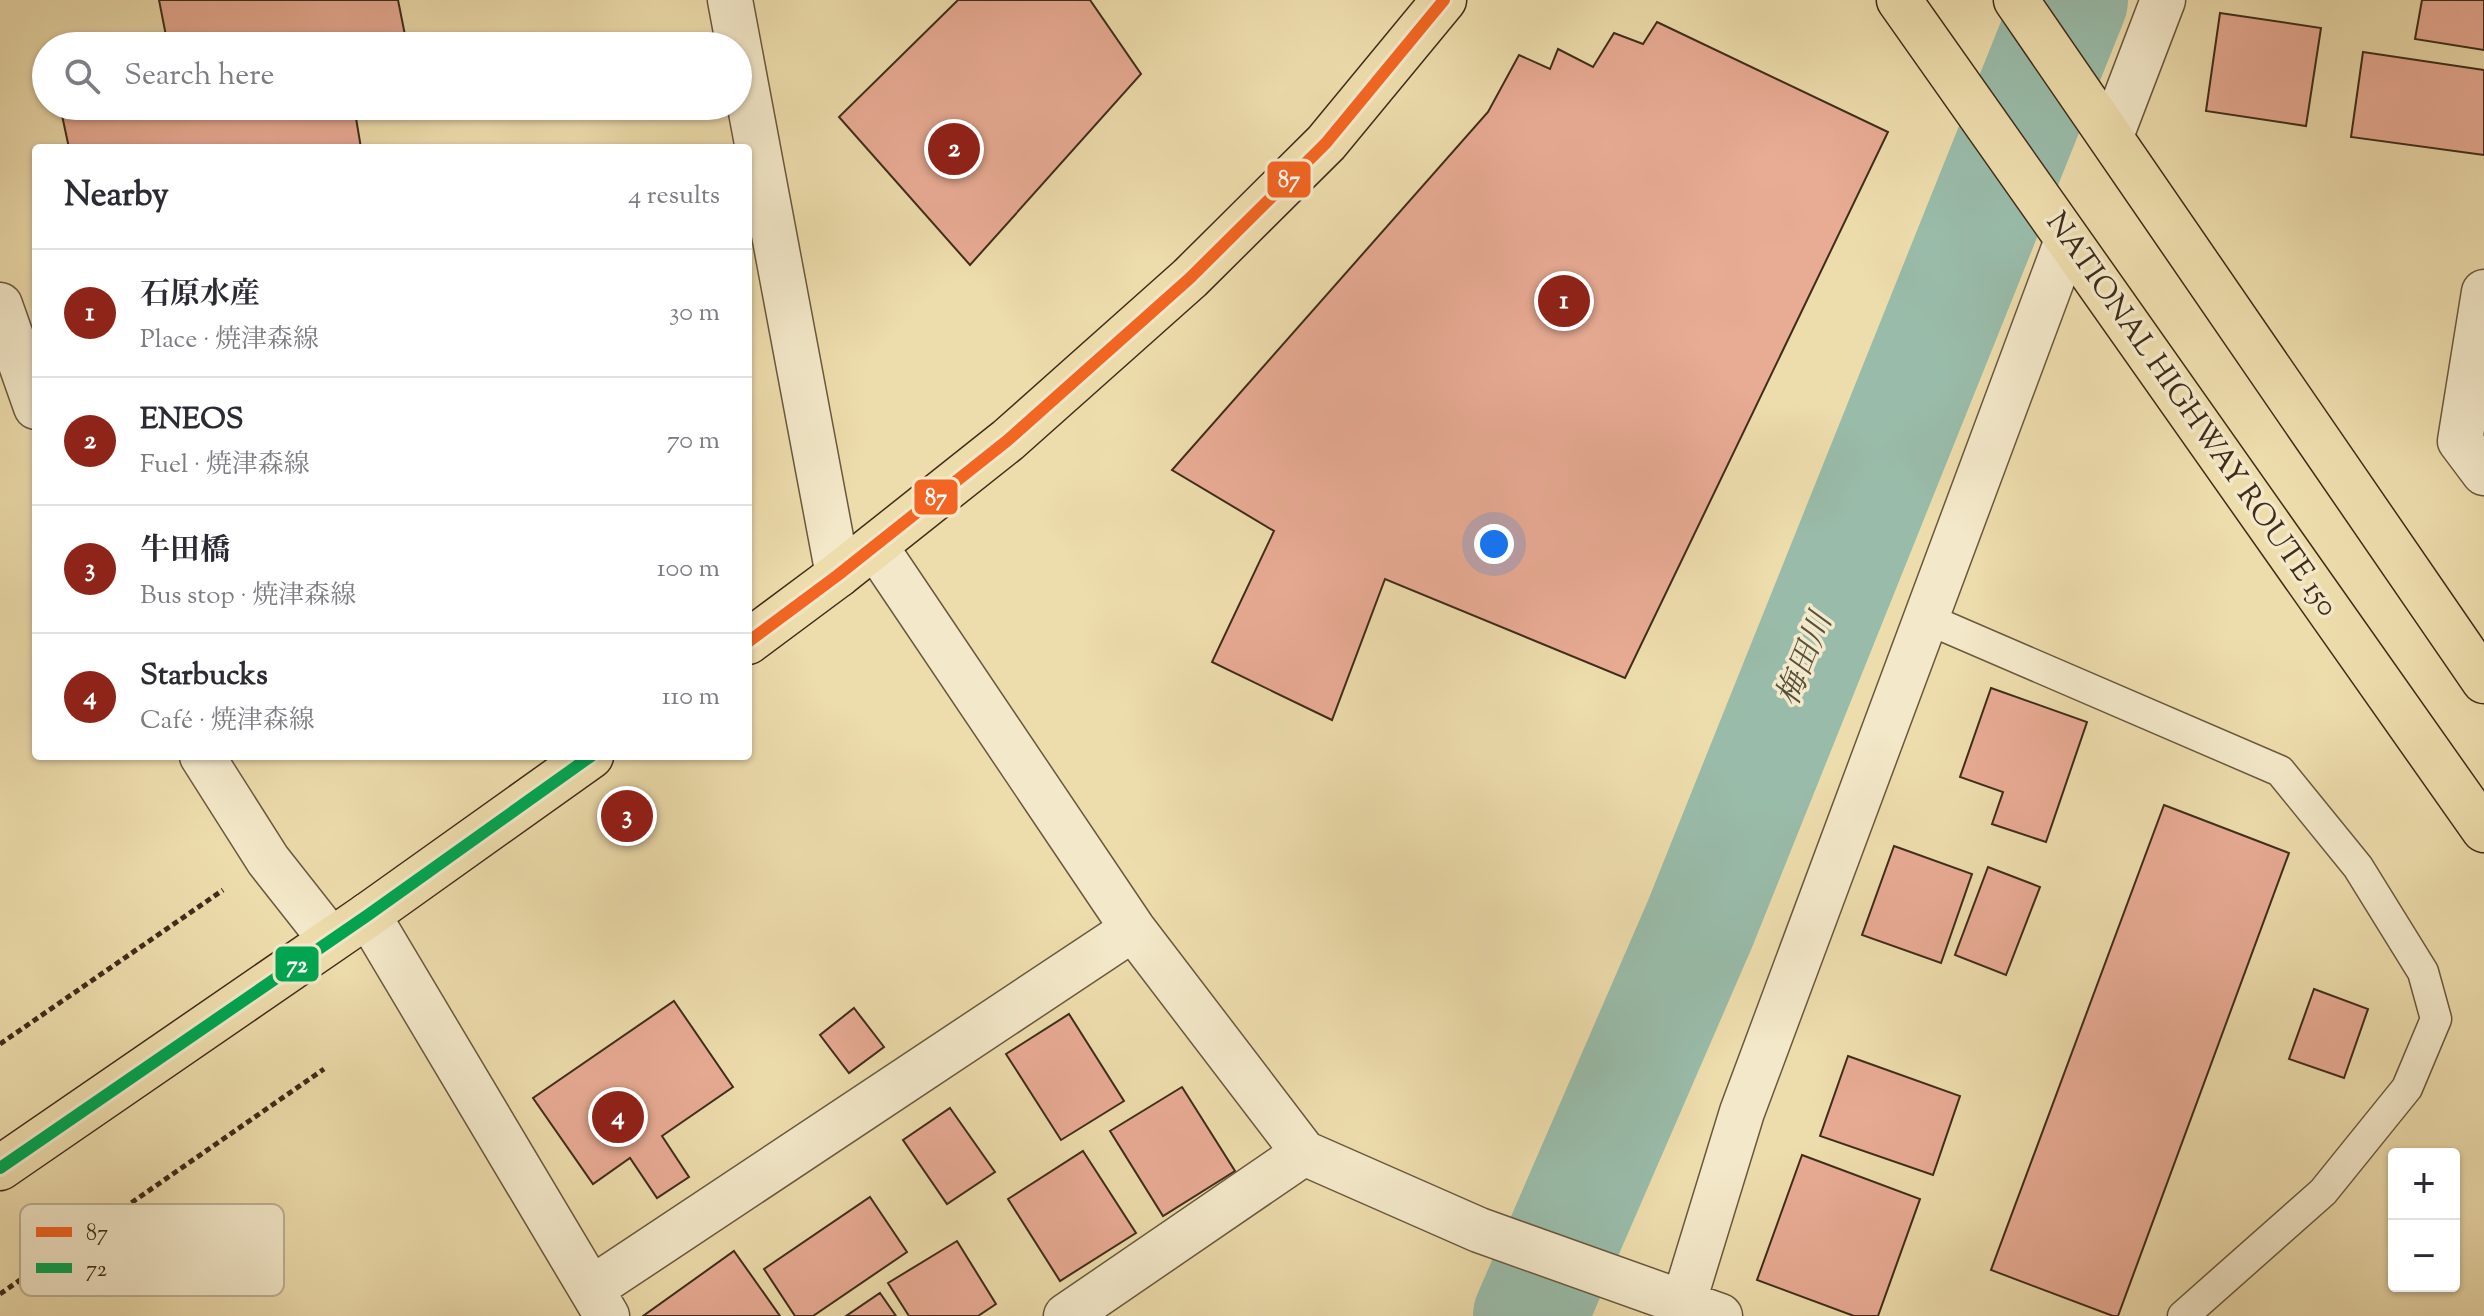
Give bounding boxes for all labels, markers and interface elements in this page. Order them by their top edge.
search box [32,32,752,120]
icon: search [60,54,104,98]
text: Search here [124,55,274,98]
pin: 2 [928,119,980,179]
line badge: 87 [1266,160,1312,199]
text: 87 [1278,166,1301,198]
text: Nearby [64,172,169,221]
text: 4 results [628,178,720,215]
street label: NATIONAL HIGHWAY ROUTE 150 [2034,204,2348,626]
pin: 1 [1538,271,1590,331]
text: 石原水産 [140,274,260,317]
text: 1 [86,295,94,332]
text: 30 m [669,295,720,332]
text: Place · 焼津森線 [140,322,319,359]
text: ENEOS [140,399,244,442]
text: 2 [84,423,96,460]
text: 70 m [667,423,720,460]
text: Fuel · 焼津森線 [140,447,310,484]
line badge: 87 [913,478,959,516]
text: 87 [925,484,948,516]
your location [1474,524,1514,564]
text: 牛田橋 [140,530,230,573]
text: 3 [85,551,95,588]
text: 100 m [657,551,720,588]
text: Bus stop · 焼津森線 [140,578,356,615]
water label: 梅田川 [1767,604,1846,713]
text: Starbucks [140,655,268,698]
text: 4 [83,679,97,716]
text: 110 m [662,679,720,716]
text: Café · 焼津森線 [140,703,315,740]
pin: 3 [601,786,653,846]
line badge: 72 [274,945,320,983]
text: 72 [286,951,308,983]
pin: 4 [592,1087,644,1147]
map controls [2388,1148,2460,1292]
button: + [2388,1148,2460,1220]
legend [20,1204,284,1296]
text: 87 [86,1219,108,1251]
button: − [2388,1220,2460,1292]
text: 72 [86,1255,107,1287]

